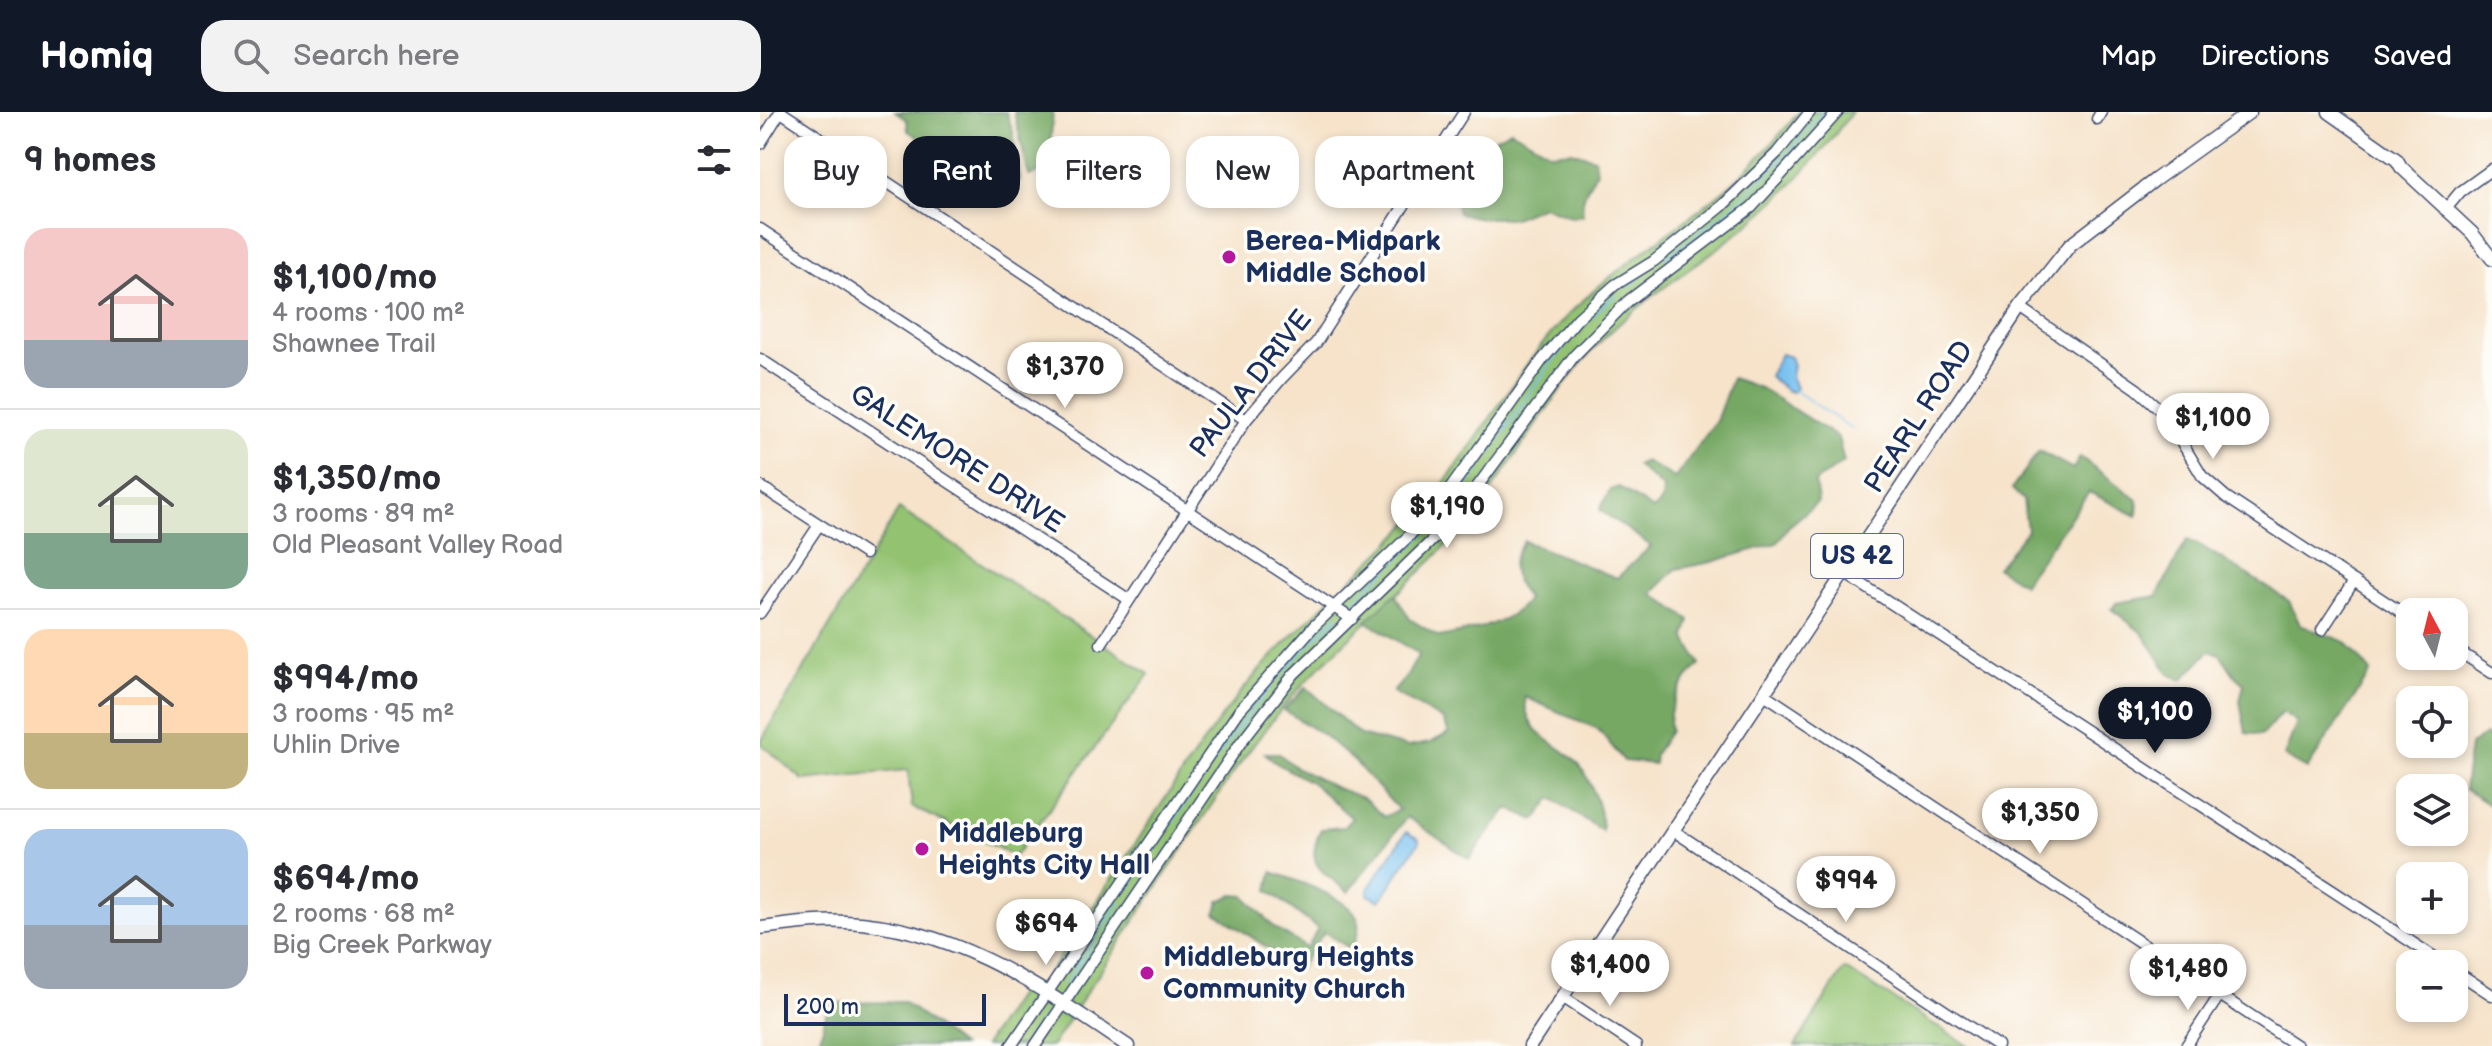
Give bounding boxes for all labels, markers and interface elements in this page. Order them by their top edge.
search box [201,20,761,92]
text: Homiq [40,34,153,79]
icon: search [229,34,273,78]
text: Search here [293,38,460,74]
text: Map [2100,40,2157,73]
text: Directions [2201,40,2329,73]
text: Saved [2373,40,2452,73]
chip: Buy [784,136,887,208]
chip: Rent [903,136,1020,208]
chip: Filters [1036,136,1170,208]
chip: New [1186,136,1299,208]
chip: Apartment [1315,136,1503,208]
icon: filters [692,138,736,182]
text: 9 homes [24,140,156,181]
place label: Berea-Midpark Middle School [1245,225,1441,290]
marker: Berea-Midpark Middle School [1220,248,1238,266]
text: $1,100/mo [272,257,437,298]
icon: home [88,260,184,356]
text: 4 rooms · 100 m² [272,298,465,329]
street label: PAULA DRIVE [1183,304,1319,464]
text: Shawnee Trail [272,329,436,360]
street label: PEARL ROAD [1858,335,1980,499]
pin: $1,370 [1000,342,1130,410]
text: $1,370 [1025,352,1105,383]
street label: GALEMORE DRIVE [844,378,1070,540]
pin: $1,100 [2148,393,2278,461]
text: $1,100 [2174,403,2252,434]
text: $1,350/mo [272,458,441,499]
icon: home [88,461,184,557]
pin: $1,190 [1382,482,1512,550]
text: $1,190 [1409,492,1485,523]
text: 3 rooms · 89 m² [272,499,455,530]
text: Old Pleasant Valley Road [272,530,563,561]
road number: US 42 [1811,534,1903,578]
north arrow [2396,598,2468,670]
map controls [2396,598,2468,1022]
text: $994/mo [272,658,419,699]
icon: home [88,661,184,757]
button: locate [2396,686,2468,758]
pin: $1,100 [2090,687,2220,755]
text: $1,100 [2116,697,2194,728]
text: 3 rooms · 95 m² [272,699,454,730]
text: Uhlin Drive [272,730,400,761]
button: layers [2396,774,2468,846]
pin: $1,350 [1975,788,2105,856]
text: $1,350 [2000,798,2080,829]
place label: Middleburg Heights City Hall [938,817,1150,882]
marker: Middleburg Heights City Hall [913,840,931,858]
pin: $994 [1799,856,1893,924]
text: $694/mo [272,858,419,899]
icon: home [88,861,184,957]
button: + [2396,862,2468,934]
text: $994 [1815,866,1877,897]
text: 2 rooms · 68 m² [272,899,455,930]
pin: $694 [999,899,1093,967]
text: $694 [1014,909,1078,940]
text: Big Creek Parkway [272,930,492,961]
pin: $1,400 [1545,940,1675,1008]
place label: Middleburg Heights Community Church [1163,941,1414,1006]
pin: $1,480 [2123,944,2253,1012]
text: $1,400 [1569,950,1651,981]
button: − [2396,950,2468,1022]
text: $1,480 [2148,954,2229,985]
marker: Middleburg Heights Community Church [1138,964,1156,982]
scale bar [784,990,986,1026]
text: 200 m [796,994,859,1021]

